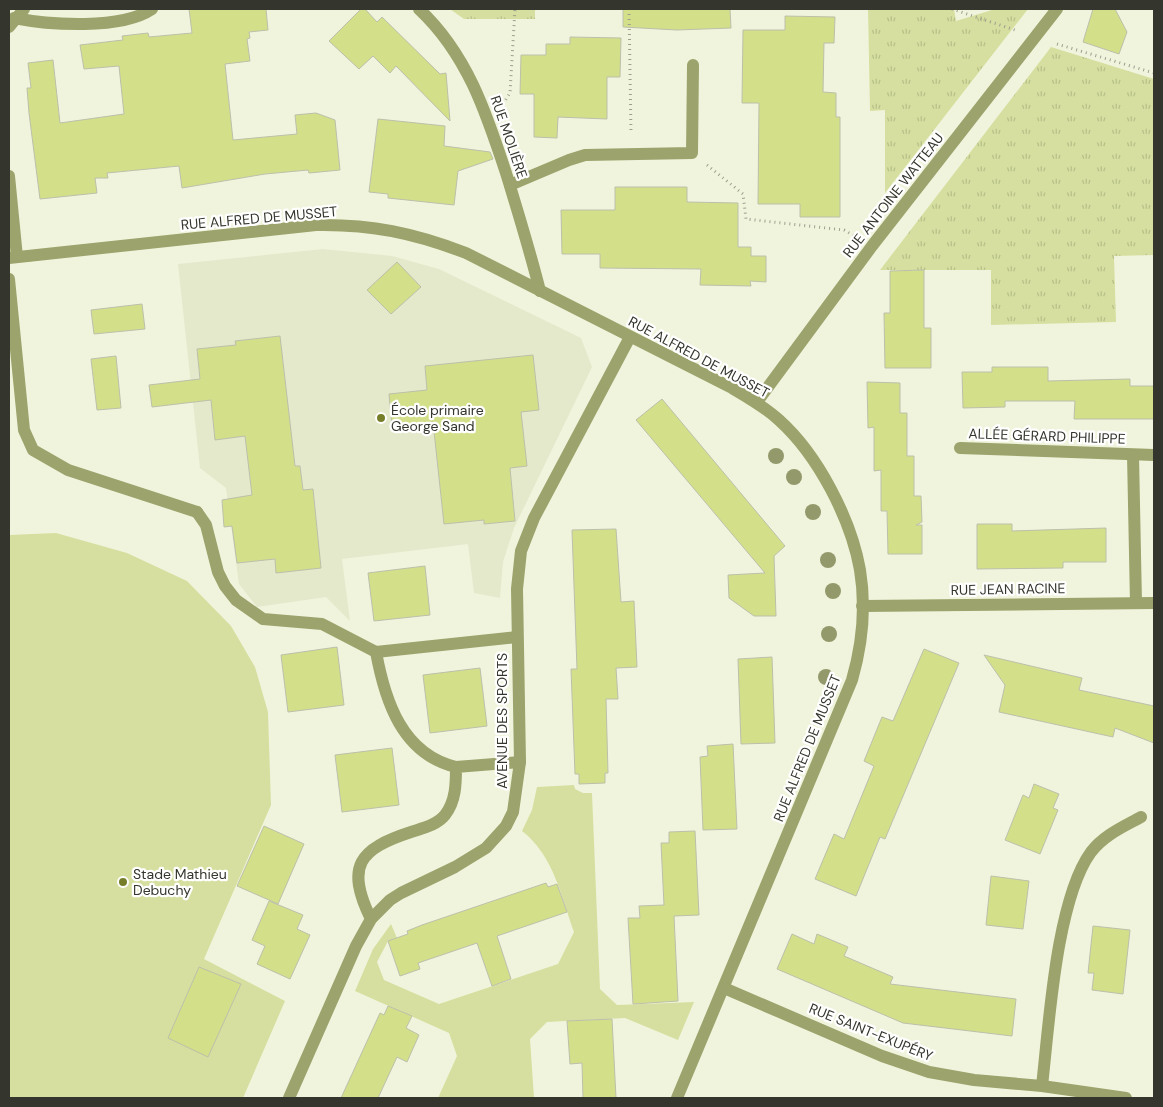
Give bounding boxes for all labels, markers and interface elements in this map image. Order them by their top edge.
street label: RUE MOLIÈRE [486,93,532,181]
street label: RUE ANTOINE WATTEAU [839,129,947,261]
street label: RUE ALFRED DE MUSSET [180,202,338,234]
street label: RUE ALFRED DE MUSSET [625,312,773,402]
place label: École primaire George Sand [391,401,484,435]
marker: École primaire George Sand [375,412,387,424]
street label: ALLÉE GÉRARD PHILIPPE [968,424,1126,448]
street label: RUE JEAN RACINE [951,579,1066,599]
street label: AVENUE DES SPORTS [493,653,511,789]
street label: RUE ALFRED DE MUSSET [769,672,845,824]
place label: Stade Mathieu Debuchy [133,865,227,899]
marker: Stade Mathieu Debuchy [117,876,129,888]
street label: RUE SAINT-EXUPÉRY [807,999,935,1065]

